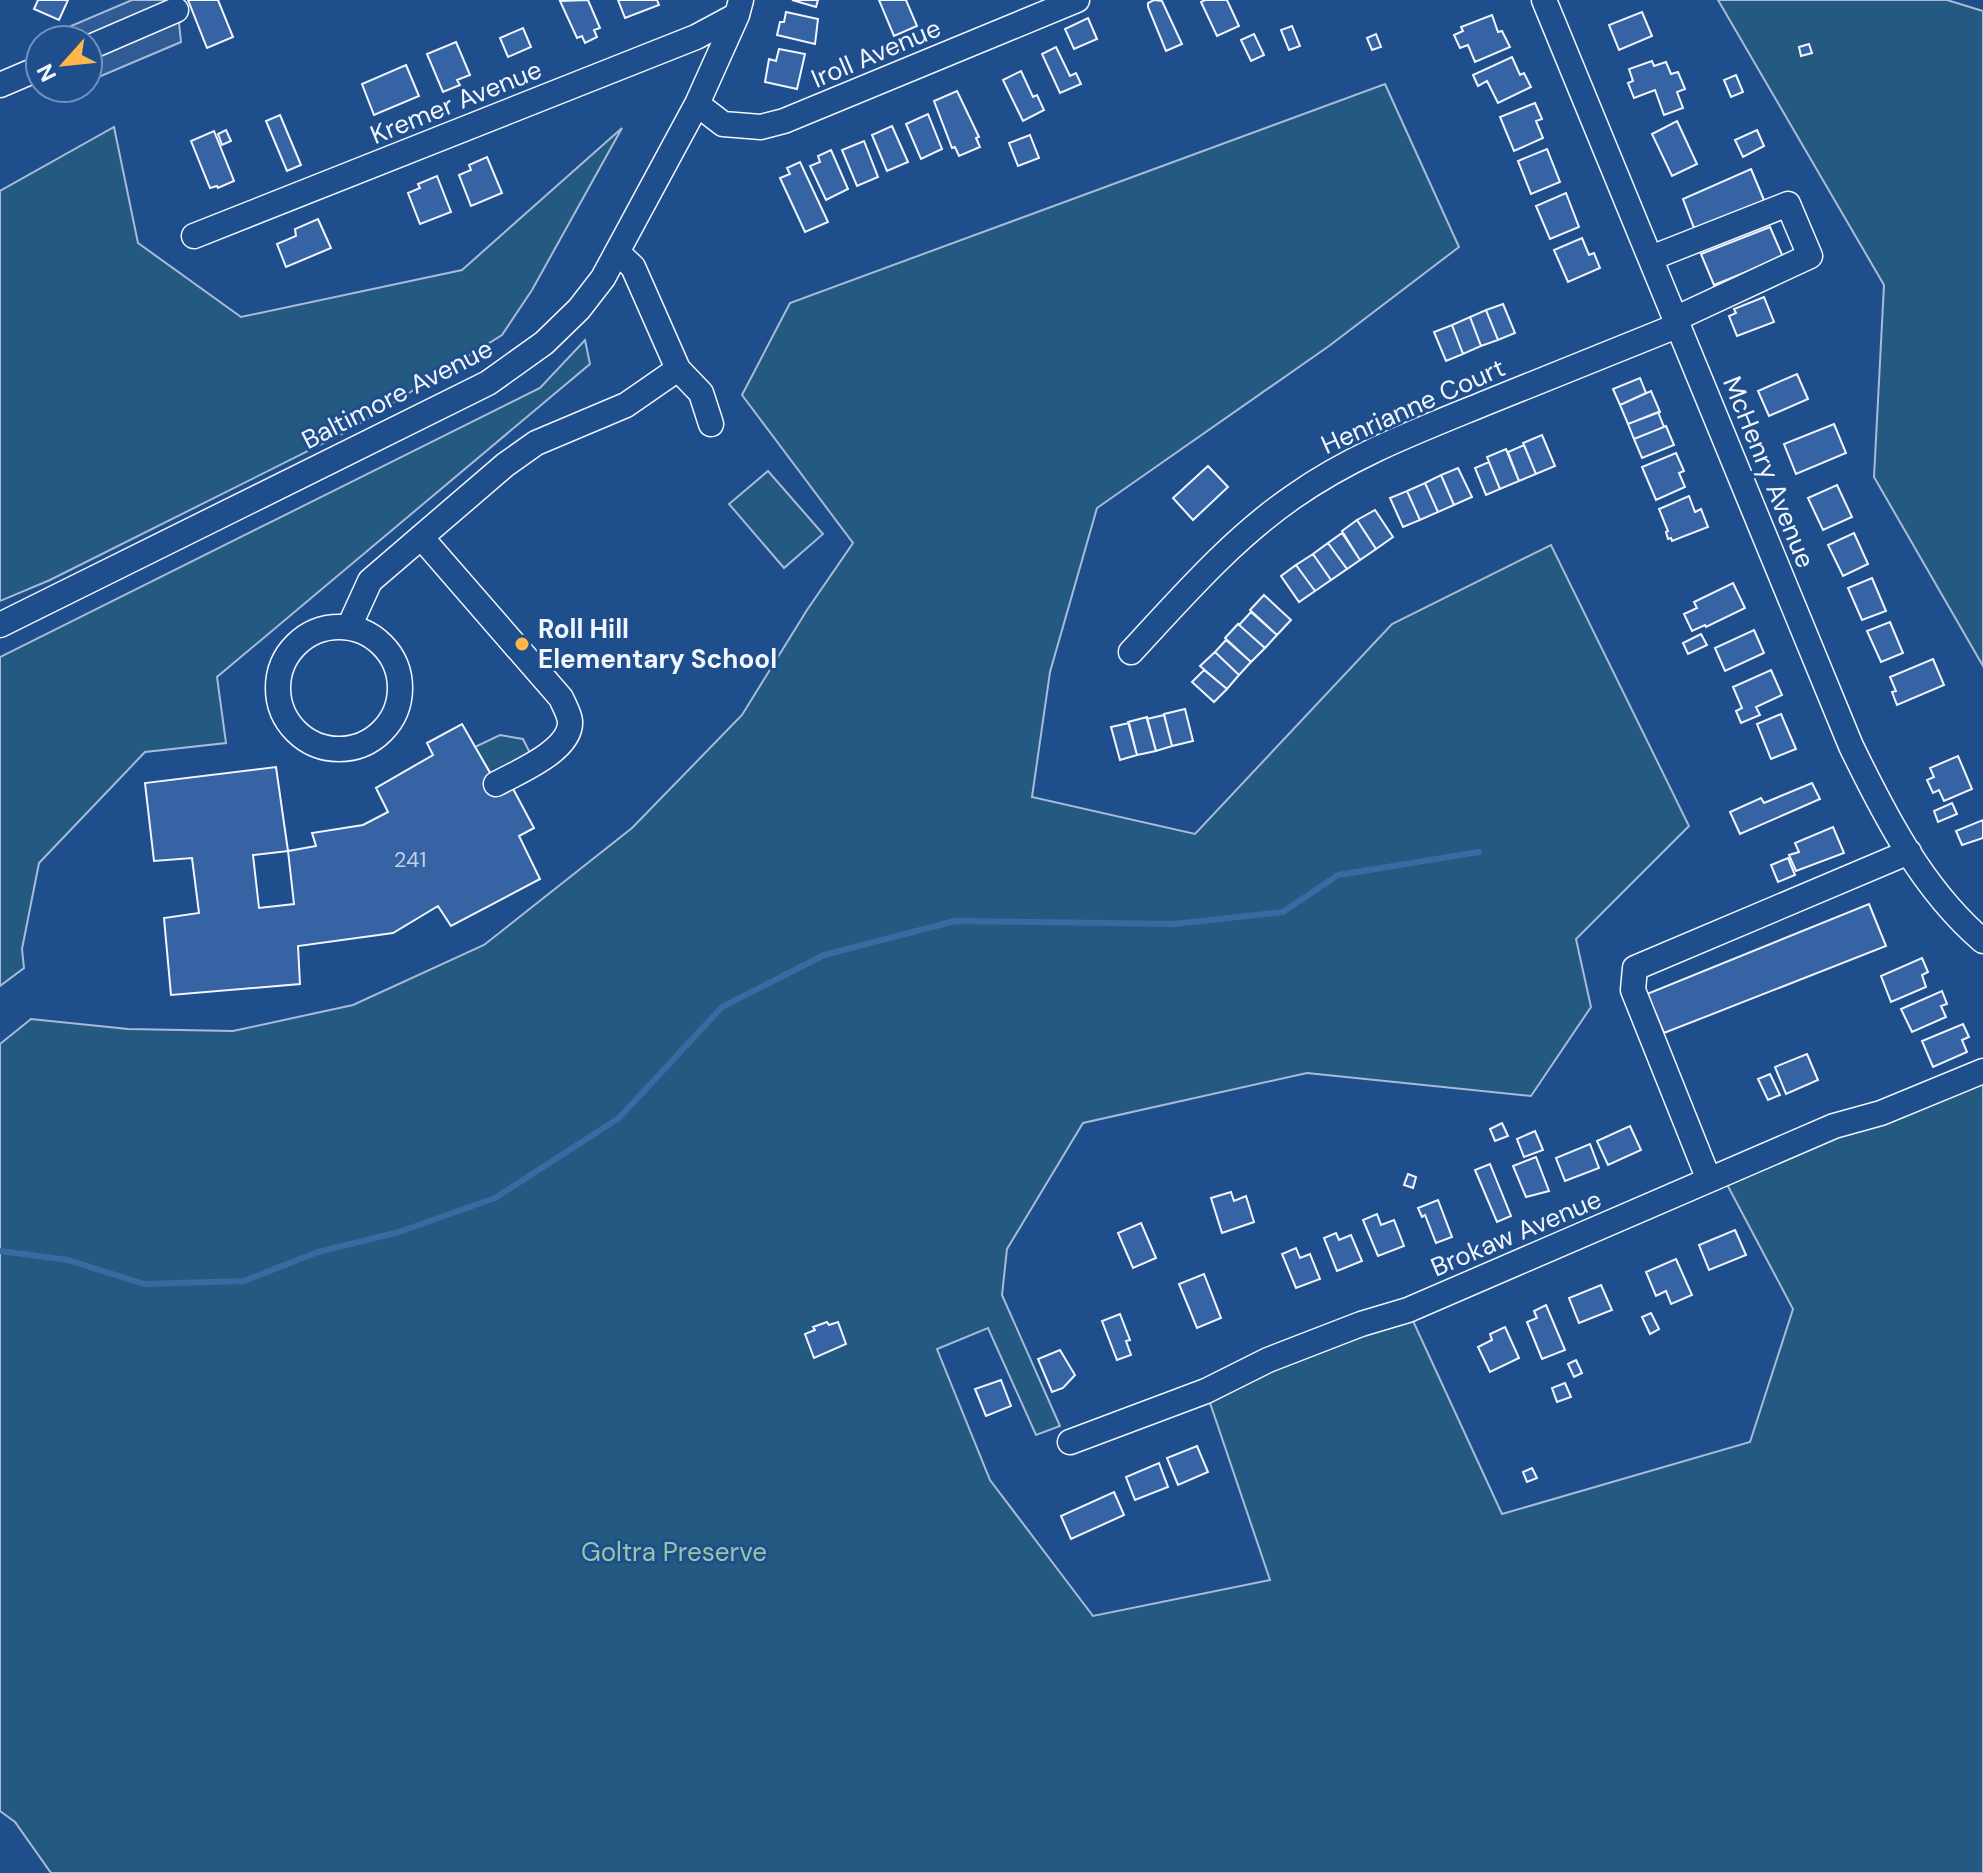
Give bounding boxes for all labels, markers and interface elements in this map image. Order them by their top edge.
street label: Iroll Avenue [806,10,946,96]
north arrow [24,24,104,104]
street label: Kremer Avenue [365,52,547,152]
text: N [30,59,63,87]
street label: Baltimore Avenue [296,331,498,457]
street label: Henrianne Court [1316,350,1510,462]
street label: McHenry Avenue [1715,371,1823,573]
place label: Roll Hill Elementary School [538,612,777,676]
marker: Roll Hill Elementary School [513,635,531,653]
house number: 241 [394,845,426,874]
street label: Brokaw Avenue [1425,1182,1607,1284]
park label: Goltra Preserve [581,1535,767,1569]

